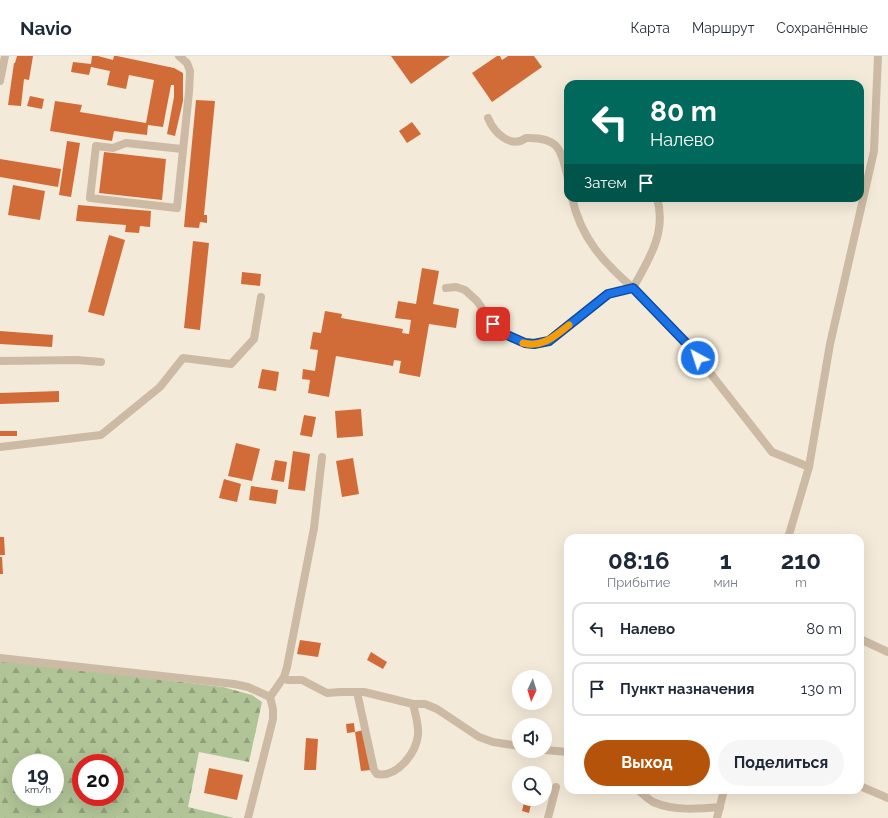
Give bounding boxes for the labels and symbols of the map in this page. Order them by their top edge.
pin [476,307,510,341]
position arrow [677,337,719,379]
north arrow [512,670,552,710]
speed limit sign: 20 [72,754,124,806]

